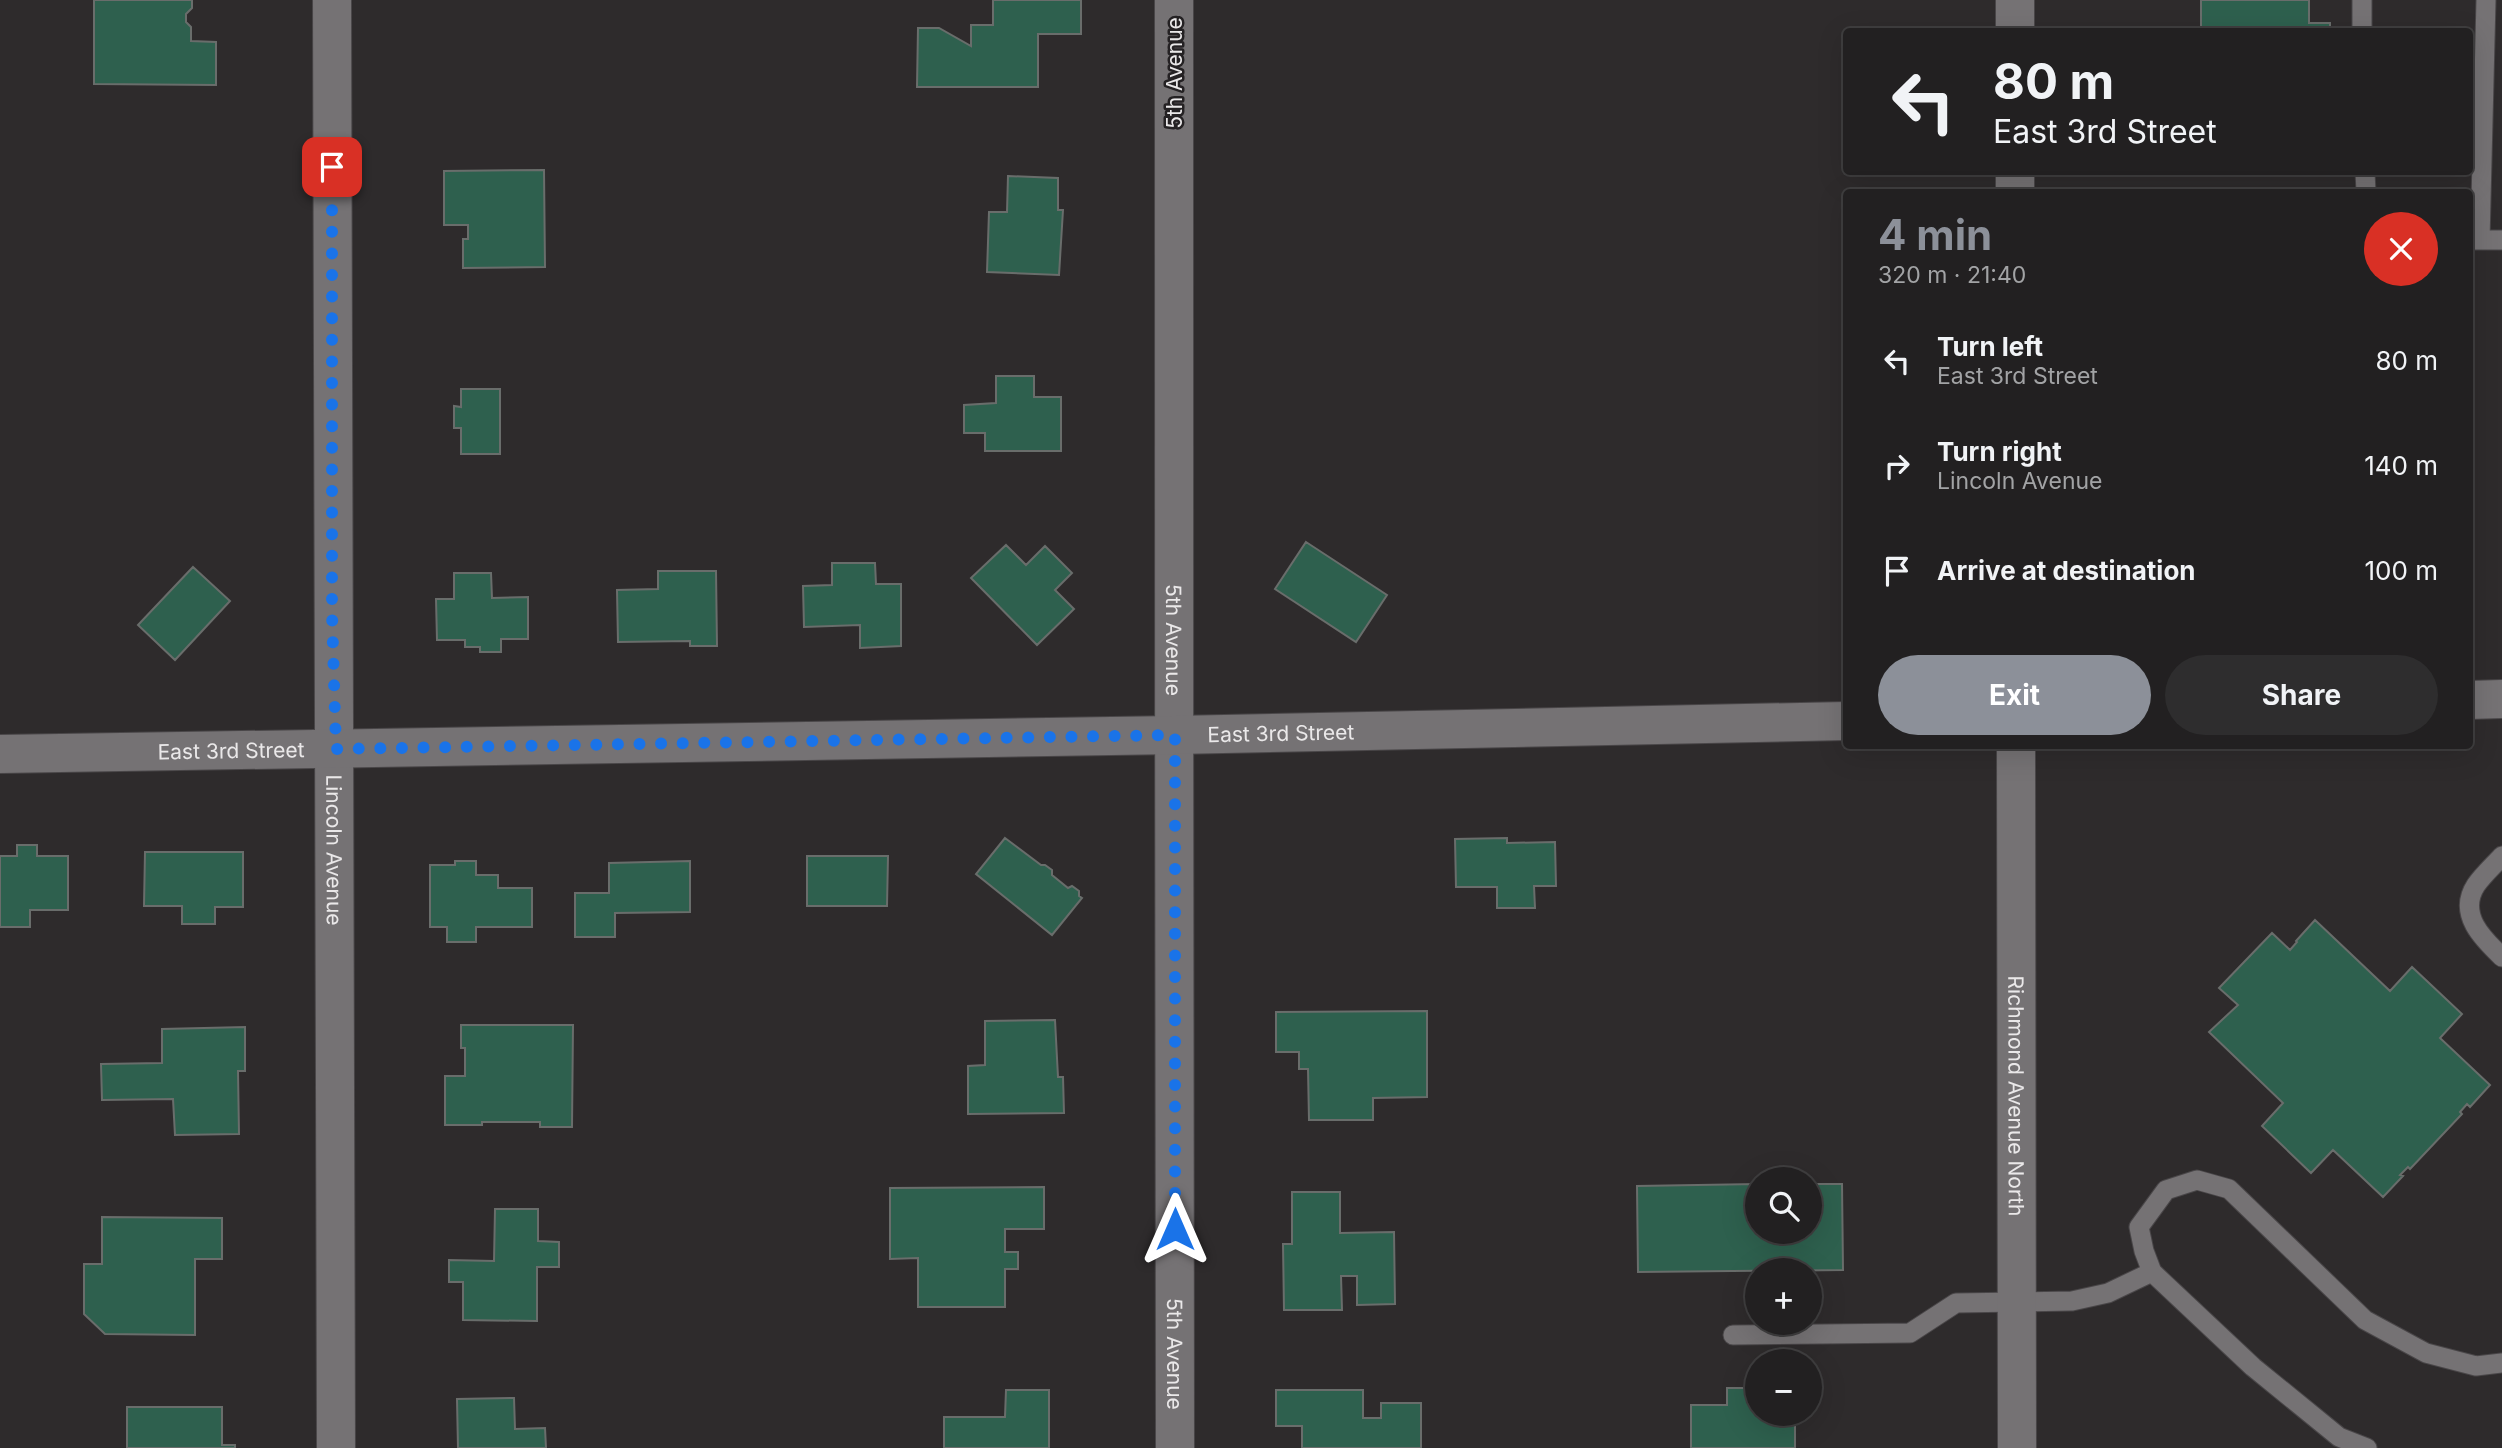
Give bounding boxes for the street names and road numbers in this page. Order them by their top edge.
street label: 5th Avenue [1162,17,1187,129]
street label: 5th Avenue [1161,584,1187,696]
street label: East 3rd Street [1207,719,1355,747]
street label: East 3rd Street [157,737,305,764]
street label: Lincoln Avenue [322,774,347,926]
street label: Richmond Avenue North [2004,976,2029,1216]
street label: 5th Avenue [1162,1298,1187,1410]

